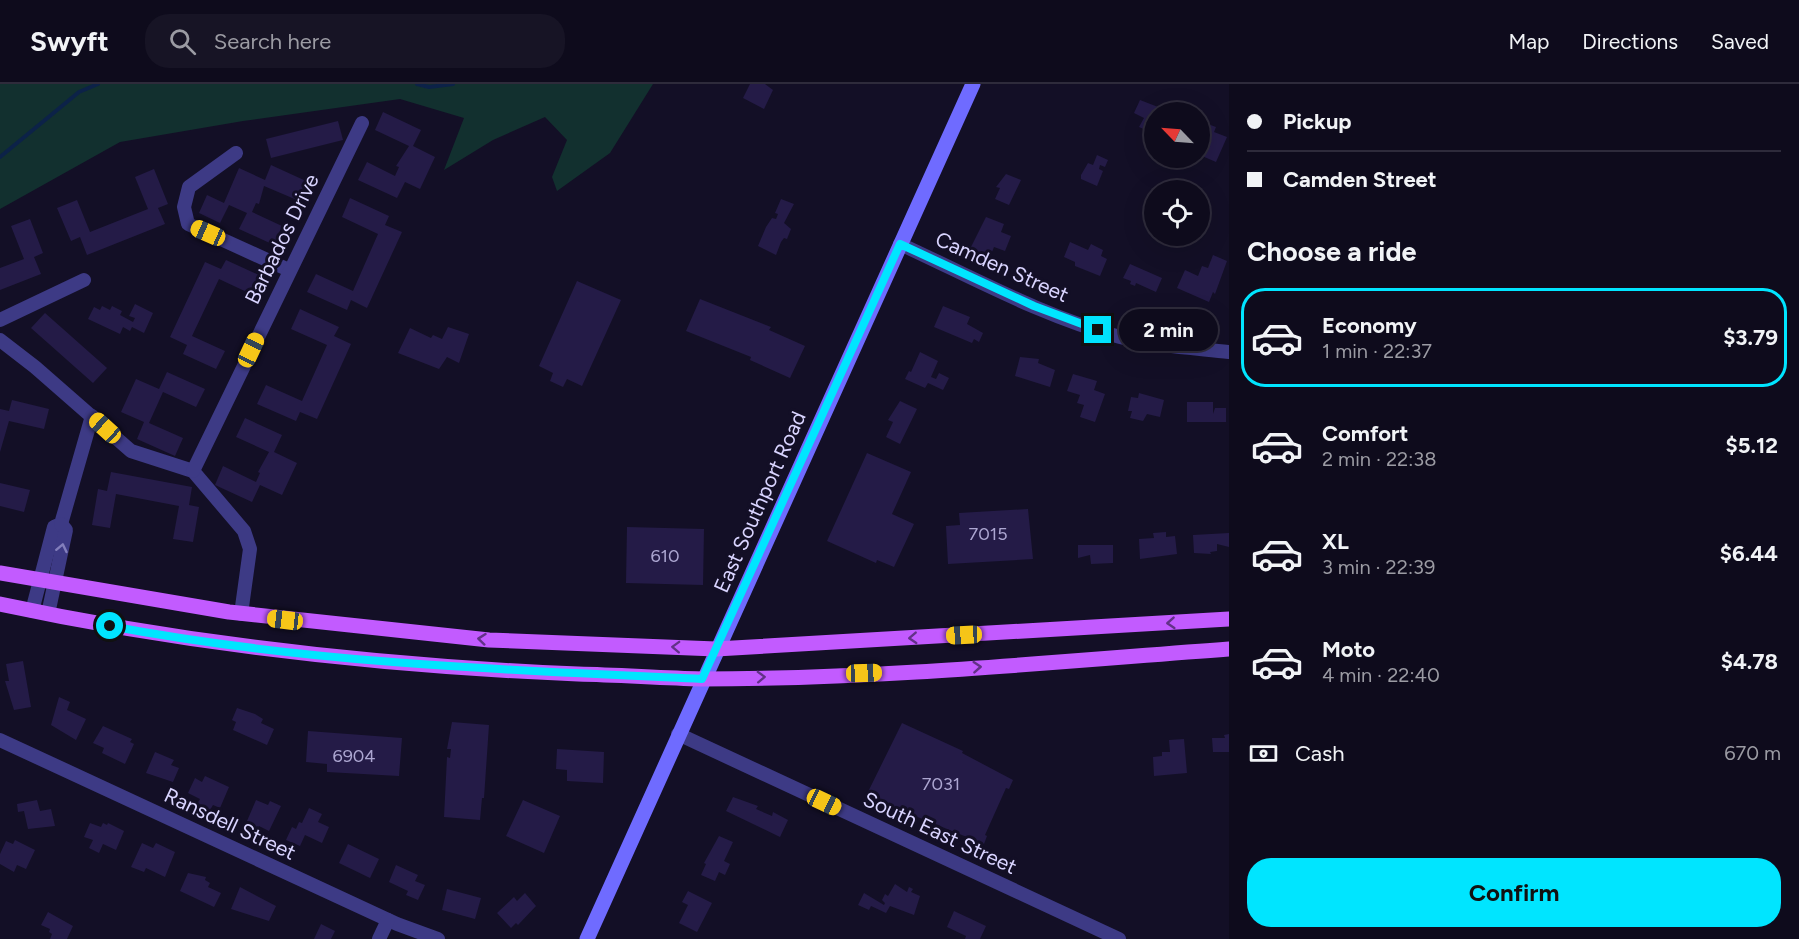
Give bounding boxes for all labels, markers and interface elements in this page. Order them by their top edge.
search box [145,14,565,68]
text: Swyft [30,24,109,58]
icon: search [166,25,199,58]
text: Search here [214,28,331,55]
text: Map [1508,29,1549,54]
text: Directions [1582,29,1678,54]
text: Saved [1711,29,1769,54]
north arrow [1144,102,1210,168]
map controls [1144,102,1210,246]
text: Pickup [1283,108,1352,135]
text: Camden Street [1283,166,1437,193]
street label: Barbados Drive [239,170,324,308]
button: locate [1144,180,1210,246]
car [188,217,228,249]
street label: Camden Street [932,226,1073,307]
text: Choose a ride [1247,235,1416,268]
callout: 2 min [1119,309,1218,351]
icon: car [1250,311,1304,365]
text: Economy [1322,312,1417,339]
route end [1084,316,1111,343]
text: 2 min [1143,318,1194,342]
text: $3.79 [1723,324,1778,351]
car [235,330,267,370]
text: 1 min · 22:37 [1322,339,1432,363]
street label: East Southport Road [708,407,811,596]
car [86,409,124,447]
icon: car [1250,419,1304,473]
text: Comfort [1322,420,1408,447]
text: $5.12 [1726,432,1778,459]
text: 2 min · 22:38 [1322,447,1436,471]
house number: 7015 [969,523,1008,545]
icon: car [1250,527,1304,581]
text: XL [1322,528,1349,555]
text: $6.44 [1720,540,1778,567]
one-way arrow [55,543,68,553]
house number: 610 [650,545,680,567]
text: 3 min · 22:39 [1322,555,1435,579]
car [266,609,304,631]
route start [96,612,123,639]
one-way arrow [1166,616,1175,629]
car [946,625,982,645]
one-way arrow [909,631,918,644]
one-way arrow [477,634,486,646]
icon: car [1250,635,1304,689]
text: Moto [1322,636,1375,663]
one-way arrow [672,641,681,654]
text: $4.78 [1721,648,1778,675]
one-way arrow [972,660,981,673]
car [846,663,882,683]
text: 4 min · 22:40 [1322,663,1440,687]
one-way arrow [756,670,765,683]
icon: cash [1247,737,1280,770]
text: Cash [1295,740,1345,767]
text: 670 m [1724,741,1781,765]
house number: 6904 [332,745,376,767]
house number: 7031 [922,773,960,795]
street label: Ransdell Street [160,782,300,865]
car [804,786,844,818]
street label: South East Street [859,786,1021,879]
button: Confirm [1247,858,1781,927]

